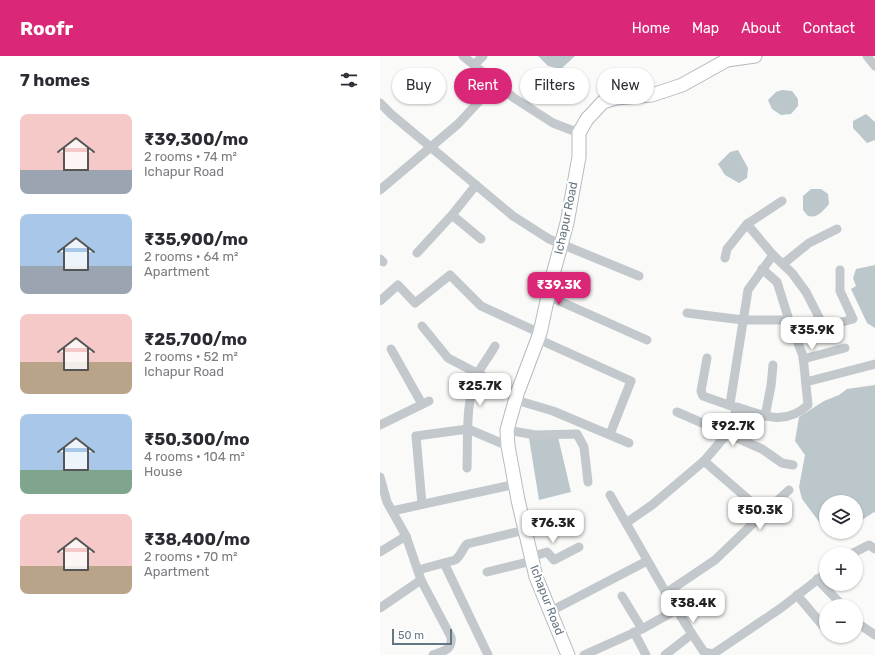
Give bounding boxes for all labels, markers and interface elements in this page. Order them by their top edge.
text: Roofr [20,17,73,40]
text: Home [632,20,670,37]
text: Map [692,20,719,37]
text: About [741,20,781,37]
text: Contact [803,20,855,37]
chip: Buy [392,68,446,104]
chip: Rent [454,68,512,104]
chip: Filters [520,68,589,104]
chip: New [597,68,654,104]
icon: filters [338,69,360,91]
text: 7 homes [20,70,90,90]
text: ₹39,300/mo [144,129,248,149]
icon: home [52,130,100,178]
text: 2 rooms · 74 m² [144,149,237,164]
text: Ichapur Road [144,164,224,179]
street label: Ichapur Road [551,180,581,256]
text: ₹35,900/mo [144,229,248,249]
icon: home [52,230,100,278]
text: 2 rooms · 64 m² [144,249,239,264]
text: Apartment [144,264,209,279]
pin: ₹39.3K [526,272,592,306]
text: ₹39.3K [537,277,581,292]
pin: ₹35.9K [779,317,845,351]
text: ₹35.9K [790,322,834,337]
text: ₹25,700/mo [144,329,247,349]
icon: home [52,330,100,378]
text: 2 rooms · 52 m² [144,349,238,364]
text: Ichapur Road [144,364,224,379]
pin: ₹25.7K [447,373,513,407]
text: ₹25.7K [458,378,502,393]
pin: ₹92.7K [700,413,766,447]
text: ₹92.7K [711,418,755,433]
text: ₹50,300/mo [144,429,250,449]
icon: home [52,430,100,478]
text: 4 rooms · 104 m² [144,449,245,464]
text: House [144,464,182,479]
map controls [819,495,863,643]
button: layers [819,495,863,539]
pin: ₹50.3K [727,497,793,531]
text: ₹50.3K [737,502,783,517]
pin: ₹76.3K [520,510,586,544]
text: ₹76.3K [531,515,575,530]
text: ₹38,400/mo [144,529,250,549]
icon: home [52,530,100,578]
button: + [819,547,863,591]
text: 2 rooms · 70 m² [144,549,238,564]
street label: Ichapur Road [527,563,567,637]
text: Apartment [144,564,209,579]
pin: ₹38.4K [660,590,726,624]
text: ₹38.4K [670,595,716,610]
button: − [819,599,863,643]
scale bar [392,627,452,646]
text: 50 m [398,629,424,642]

